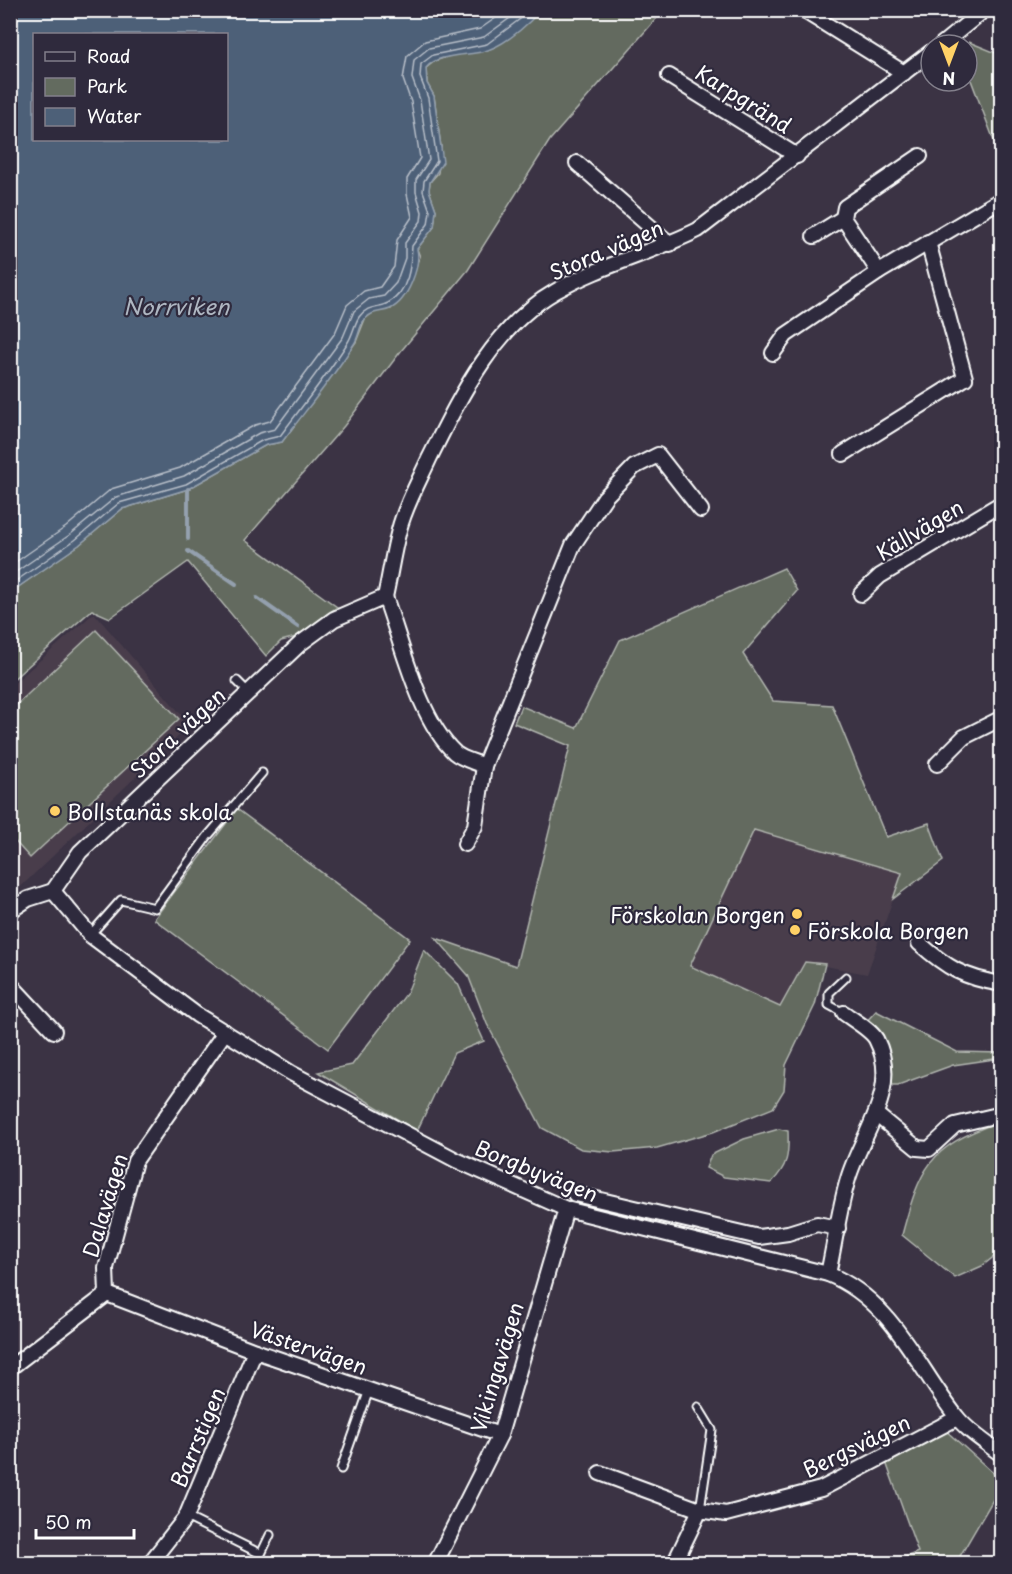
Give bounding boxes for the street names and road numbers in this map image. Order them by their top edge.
street label: Karpgränd [690,56,799,140]
street label: Stora vägen [544,211,668,287]
street label: Källvägen [869,490,969,568]
street label: Stora vägen [122,679,232,785]
street label: Borgbyvägen [471,1131,603,1209]
street label: Dalavägen [73,1149,135,1261]
street label: Vikingavägen [461,1298,531,1436]
street label: Västervägen [246,1312,372,1382]
street label: Barrstigen [162,1382,232,1492]
street label: Bergsvägen [797,1405,915,1485]

